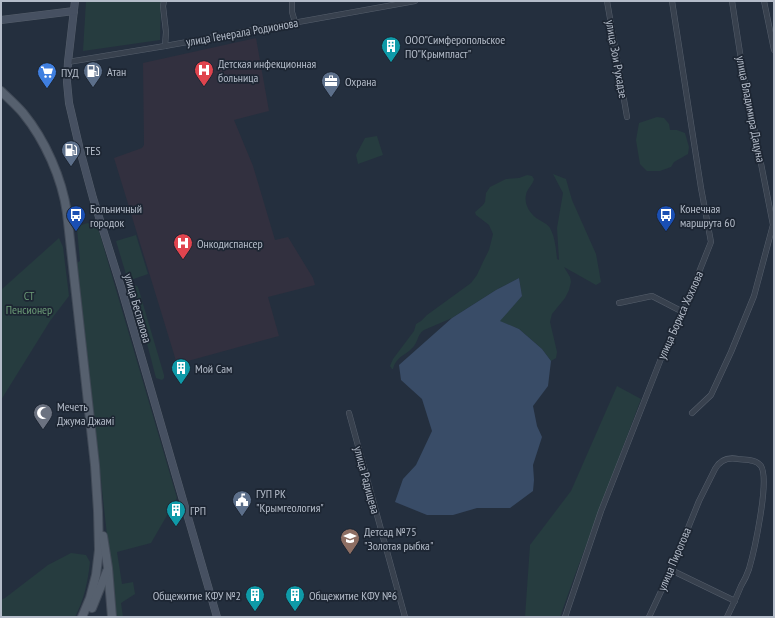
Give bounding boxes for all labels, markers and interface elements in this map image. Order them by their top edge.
street label: улица Генерала Родионова [185,15,299,49]
street label: улица Зои Рухадзе [603,19,631,99]
place label: ООО"Симферопольское ПО"Крымпласт" [405,32,505,61]
building icon: ООО"Симферопольское ПО"Крымпласт" [380,35,402,63]
street label: улица Владимира Дацуна [733,55,769,164]
place label: Детская инфекционная больница [218,56,317,85]
hospital icon: Детская инфекционная больница [193,59,215,87]
fuel station icon: Атан [82,60,104,88]
supermarket icon: ПУД [36,61,58,89]
place label: Атан [107,64,126,79]
place label: ПУД [61,65,79,80]
office icon: Охрана [320,70,342,98]
place label: Охрана [345,74,377,89]
fuel station icon: TES [60,139,82,167]
place label: TES [85,143,101,158]
place label: Больничный городок [90,201,142,230]
place label: Конечная маршрута 60 [680,201,735,230]
bus stop icon: Больничный городок [65,204,87,232]
bus stop icon: Конечная маршрута 60 [655,204,677,232]
hospital icon: Онкодиспансер [172,232,194,260]
place label: Онкодиспансер [197,236,263,251]
street label: улица Бориса Хохлова [654,268,706,361]
street label: улица Беспалова [121,272,155,345]
park label: СТ Пенсионер [6,288,52,317]
building icon: Мой Сам [170,357,192,385]
place label: Мой Сам [195,361,232,376]
place label: Мечеть Джума Джамі [57,399,114,428]
mosque icon: Мечеть Джума Джамі [32,402,54,430]
street label: улица Радищева [351,444,383,516]
place label: ГУП РК "Крымгеология" [256,486,324,515]
public building icon: ГУП РК "Крымгеология" [231,489,253,517]
building icon: ГРП [165,499,187,527]
place label: ГРП [190,503,206,518]
place label: Детсад №75 "Золотая рыбка" [364,524,433,553]
street label: улица Пирогова [654,525,694,593]
school or university icon: Детсад №75 "Золотая рыбка" [339,527,361,555]
building icon: Общежитие КФУ №2 [244,584,266,612]
building icon: Общежитие КФУ №6 [284,584,306,612]
place label: Общежитие КФУ №2 [153,588,241,603]
place label: Общежитие КФУ №6 [309,588,397,603]

